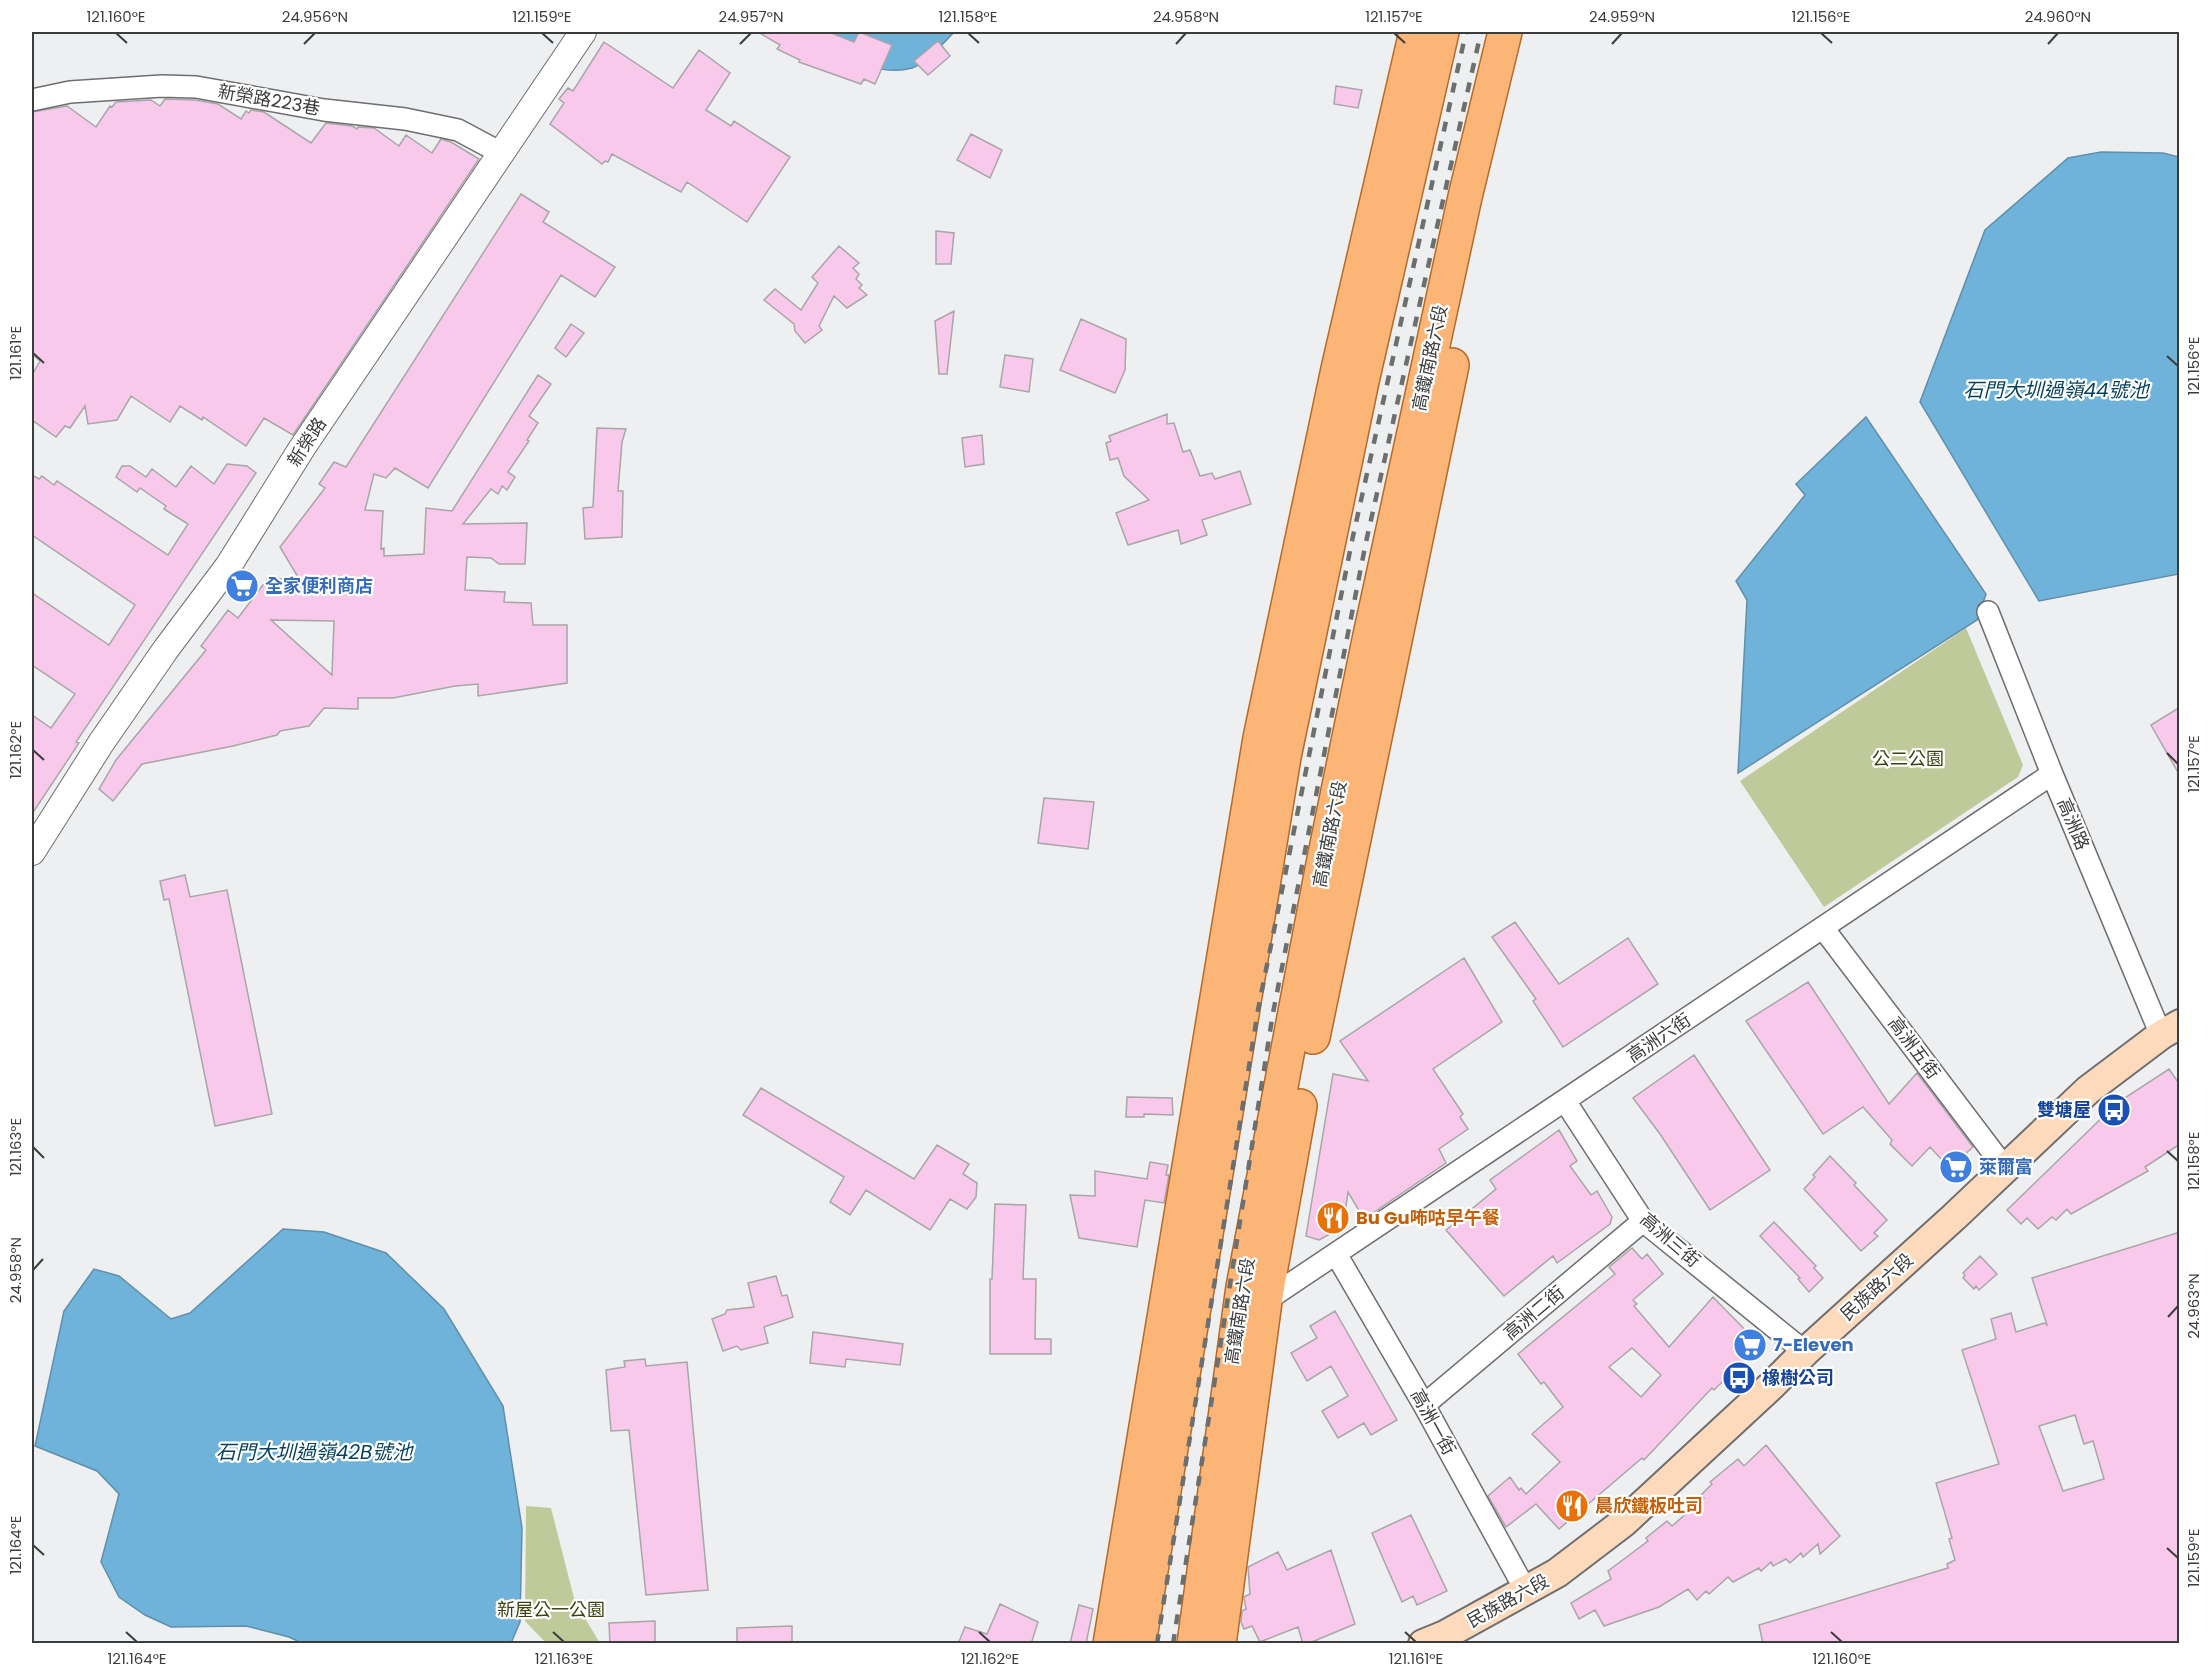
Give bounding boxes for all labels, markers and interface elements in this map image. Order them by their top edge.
text: 121.160°E [87,6,145,27]
text: 24.956°N [282,6,348,27]
text: 121.159°E [513,6,571,27]
text: 24.957°N [719,6,783,27]
text: 121.158°E [939,6,997,27]
text: 24.958°N [1153,6,1219,27]
text: 121.157°E [1365,6,1423,27]
text: 24.959°N [1589,6,1655,27]
text: 121.156°E [1792,6,1850,27]
text: 24.960°N [2025,6,2091,27]
street label: 新榮路223巷 [216,78,322,121]
street label: 高鐵南路六段 [1406,302,1453,413]
text: 121.161°E [5,326,26,380]
text: 121.156°E [2183,337,2204,395]
water label: 石門大圳過嶺44號池 [1963,376,2151,404]
street label: 新榮路 [281,412,332,471]
supermarket icon: 全家便利商店 [224,568,260,604]
place label: 全家便利商店 [265,573,373,598]
text: 121.162°E [5,721,26,779]
text: 121.157°E [2183,735,2204,793]
park label: 公二公園 [1872,746,1944,771]
street label: 高鐵南路六段 [1307,779,1352,889]
street label: 高洲路 [2051,794,2096,854]
street label: 高洲六街 [1622,1007,1696,1068]
street label: 高洲五街 [1883,1011,1946,1084]
bus stop icon: 雙塘屋 [2096,1092,2132,1128]
place label: 雙塘屋 [2037,1097,2091,1122]
text: 121.163°E [5,1118,26,1176]
text: 121.158°E [2183,1132,2204,1190]
supermarket icon: 萊爾富 [1938,1149,1974,1185]
place label: 萊爾富 [1979,1154,2033,1179]
restaurant icon: Bu Gu咘咕早午餐 [1315,1200,1351,1236]
place label: Bu Gu咘咕早午餐 [1356,1205,1500,1230]
street label: 高洲三街 [1635,1207,1706,1273]
text: 24.958°N [5,1237,26,1303]
street label: 民族路六段 [1835,1247,1918,1326]
street label: 高鐵南路六段 [1219,1256,1260,1366]
text: 24.963°N [2183,1273,2204,1339]
street label: 高洲二街 [1498,1280,1569,1345]
supermarket icon: 7-Eleven [1732,1327,1768,1363]
place label: 7-Eleven [1773,1332,1854,1357]
bus stop icon: 橡樹公司 [1721,1360,1757,1396]
place label: 橡樹公司 [1762,1365,1834,1390]
street label: 高洲一街 [1405,1384,1462,1459]
water label: 石門大圳過嶺42B號池 [216,1438,414,1466]
restaurant icon: 晨欣鐵板吐司 [1554,1488,1590,1524]
place label: 晨欣鐵板吐司 [1595,1493,1703,1518]
text: 121.164°E [5,1516,26,1574]
text: 121.159°E [2183,1529,2204,1587]
street label: 民族路六段 [1462,1568,1553,1633]
park label: 新屋公一公園 [497,1597,605,1622]
text: 121.164°E [108,1648,166,1669]
text: 121.163°E [535,1648,593,1669]
text: 121.162°E [961,1648,1019,1669]
text: 121.161°E [1389,1648,1443,1669]
text: 121.160°E [1813,1648,1871,1669]

